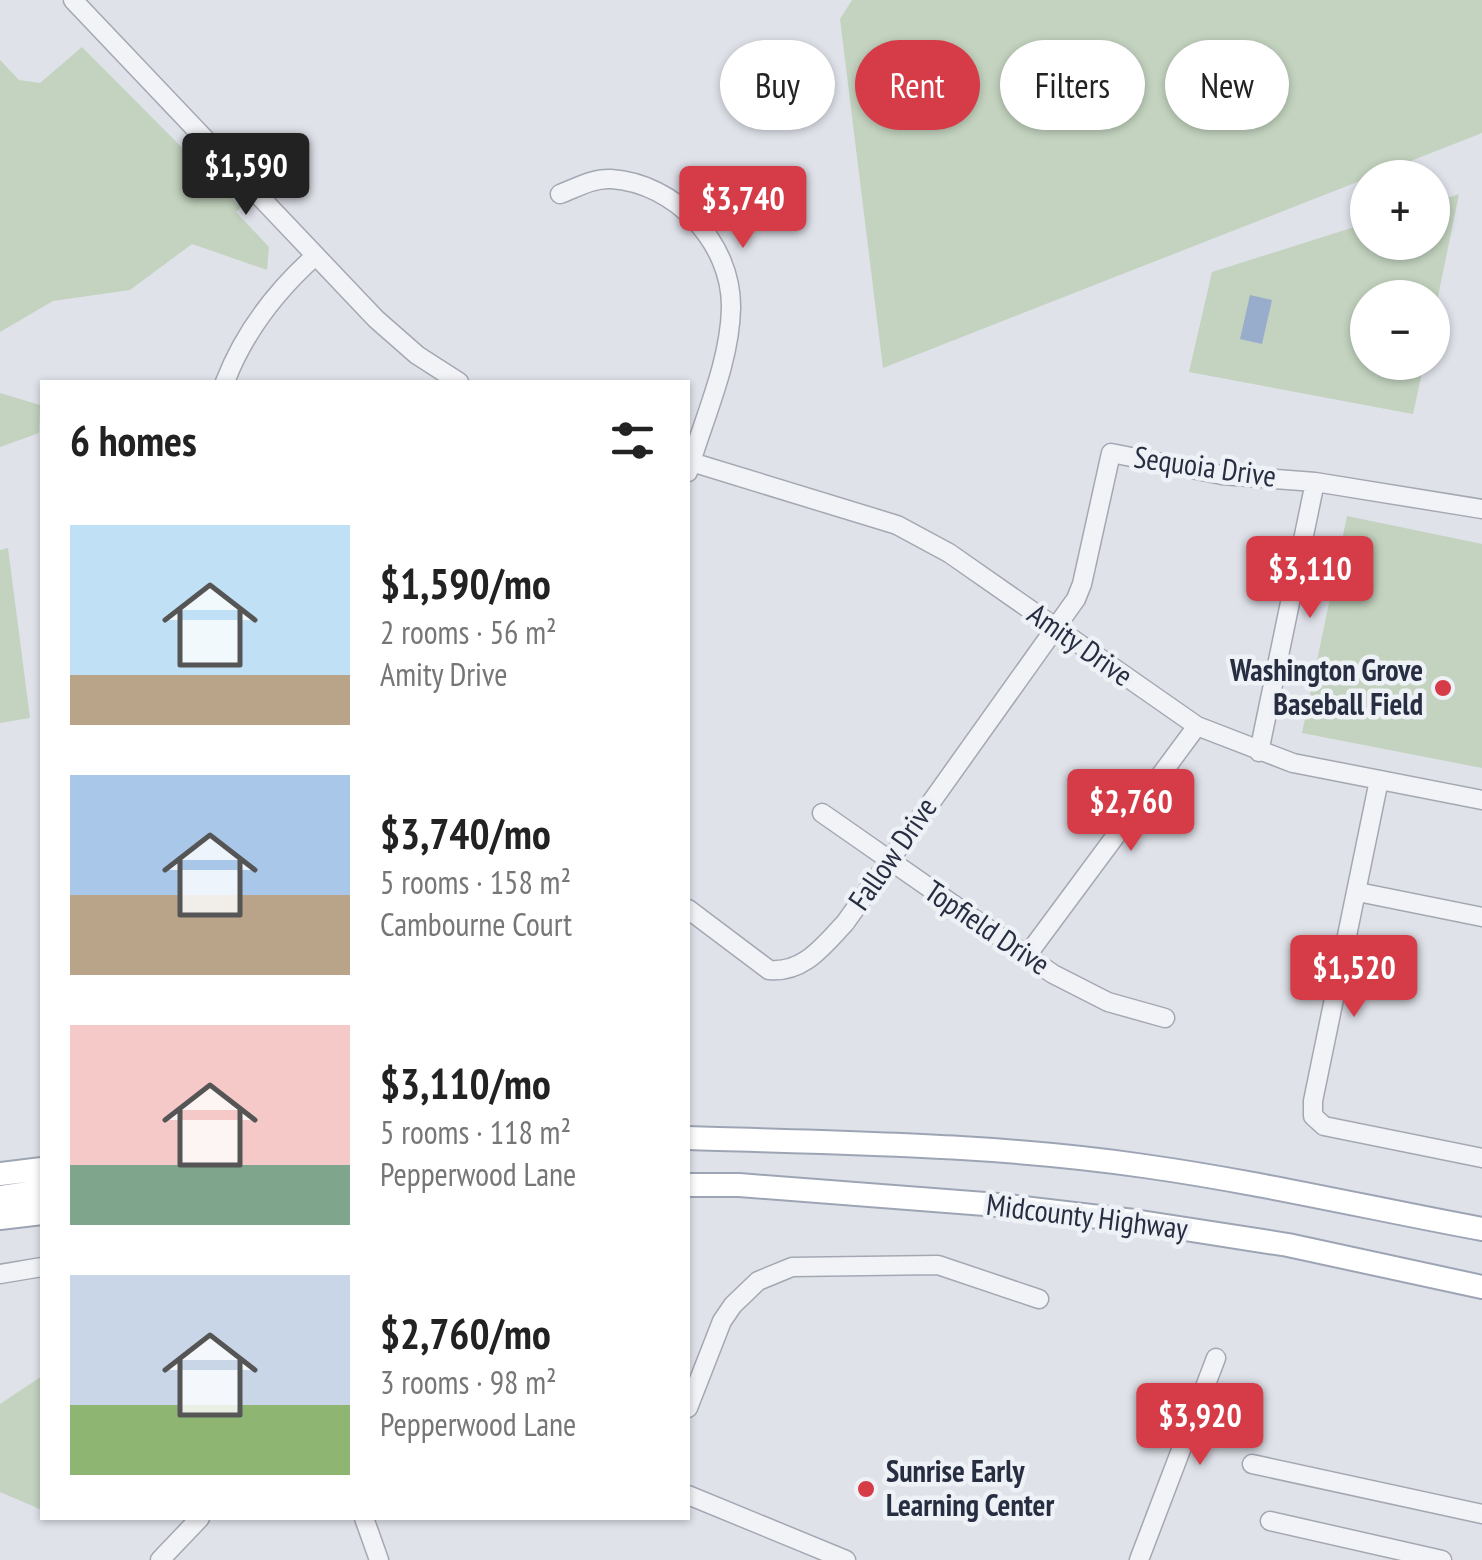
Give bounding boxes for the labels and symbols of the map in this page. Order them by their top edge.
pin: $1,590 [165,133,327,218]
pin: $3,740 [662,166,824,251]
street label: Sequoia Drive [1132,436,1279,495]
pin: $3,110 [1229,536,1391,621]
street label: Amity Drive [1021,593,1141,694]
place label: Washington Grove Baseball Field [1229,650,1423,723]
marker: Washington Grove Baseball Field [1432,677,1454,699]
pin: $2,760 [1050,769,1212,854]
street label: Fallow Drive [839,789,945,917]
street label: Topfield Drive [918,871,1058,983]
pin: $1,520 [1273,935,1435,1020]
street label: Midcounty Highway [984,1184,1191,1247]
pin: $3,920 [1119,1383,1281,1468]
place label: Sunrise Early Learning Center [886,1451,1054,1524]
marker: Sunrise Early Learning Center [855,1478,877,1500]

